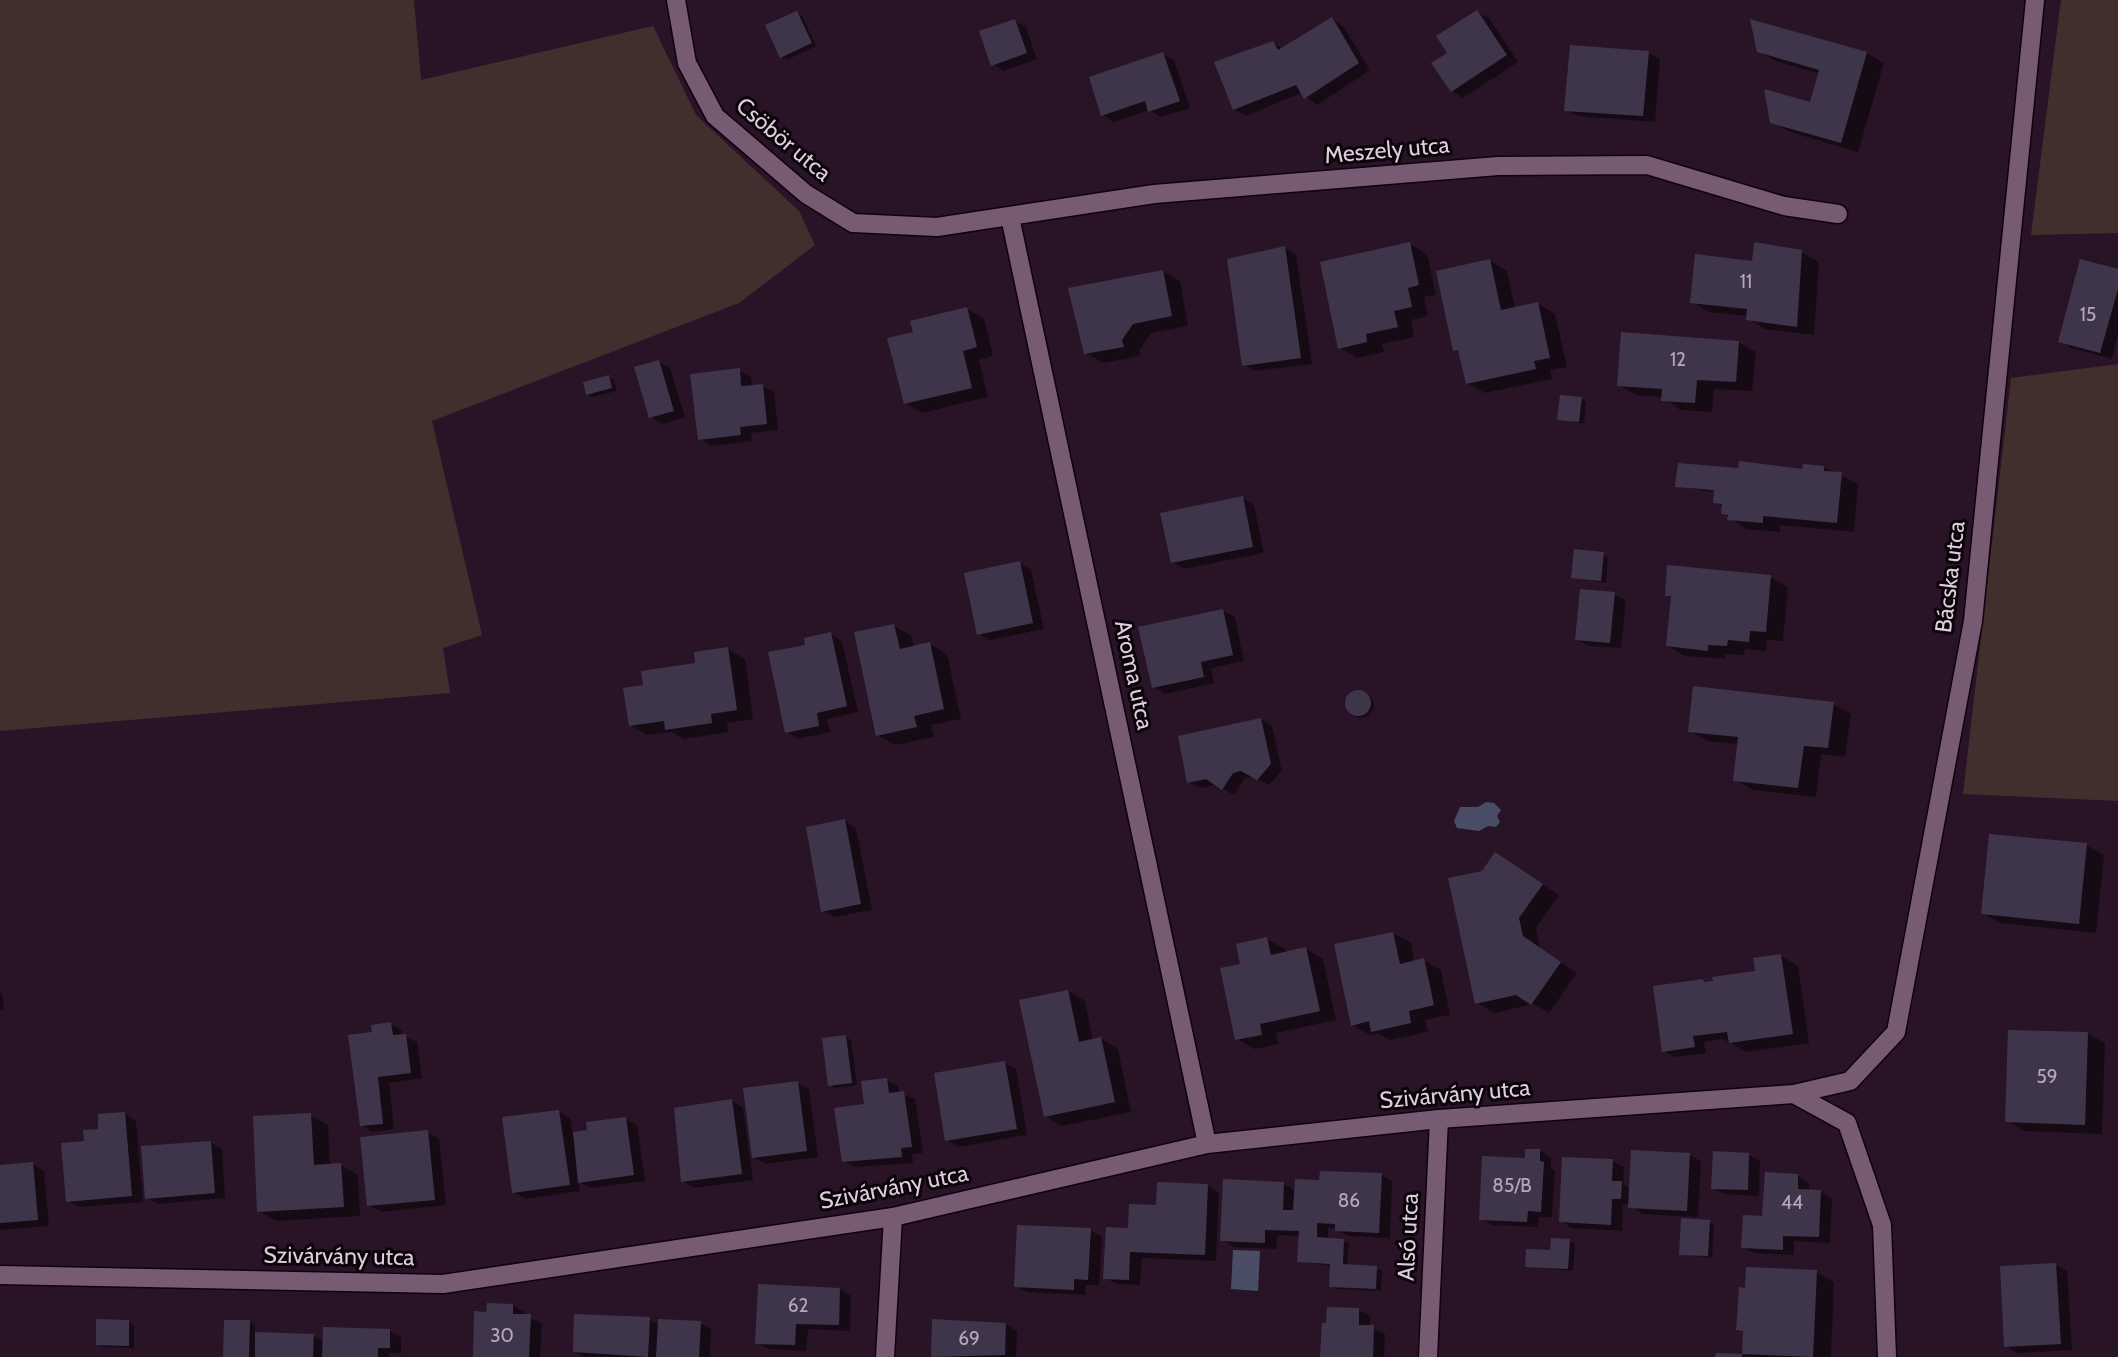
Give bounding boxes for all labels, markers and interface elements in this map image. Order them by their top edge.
street label: Csöbör utca [730,92,836,188]
street label: Meszely utca [1323,132,1451,170]
house number: 11 [1740,271,1752,293]
house number: 15 [2080,304,2096,326]
house number: 12 [1670,349,1686,371]
street label: Bácska utca [1930,520,1972,634]
street label: Aroma utca [1108,618,1158,732]
house number: 59 [2036,1066,2058,1088]
street label: Szivárvány utca [1379,1075,1531,1115]
street label: Szivárvány utca [817,1160,971,1216]
house number: 85/B [1492,1175,1532,1197]
house number: 86 [1338,1190,1360,1212]
street label: Alsó utca [1393,1192,1425,1282]
house number: 44 [1781,1192,1803,1214]
street label: Szivárvány utca [263,1242,415,1272]
house number: 62 [788,1295,808,1317]
house number: 30 [490,1325,514,1347]
house number: 69 [958,1328,980,1350]

